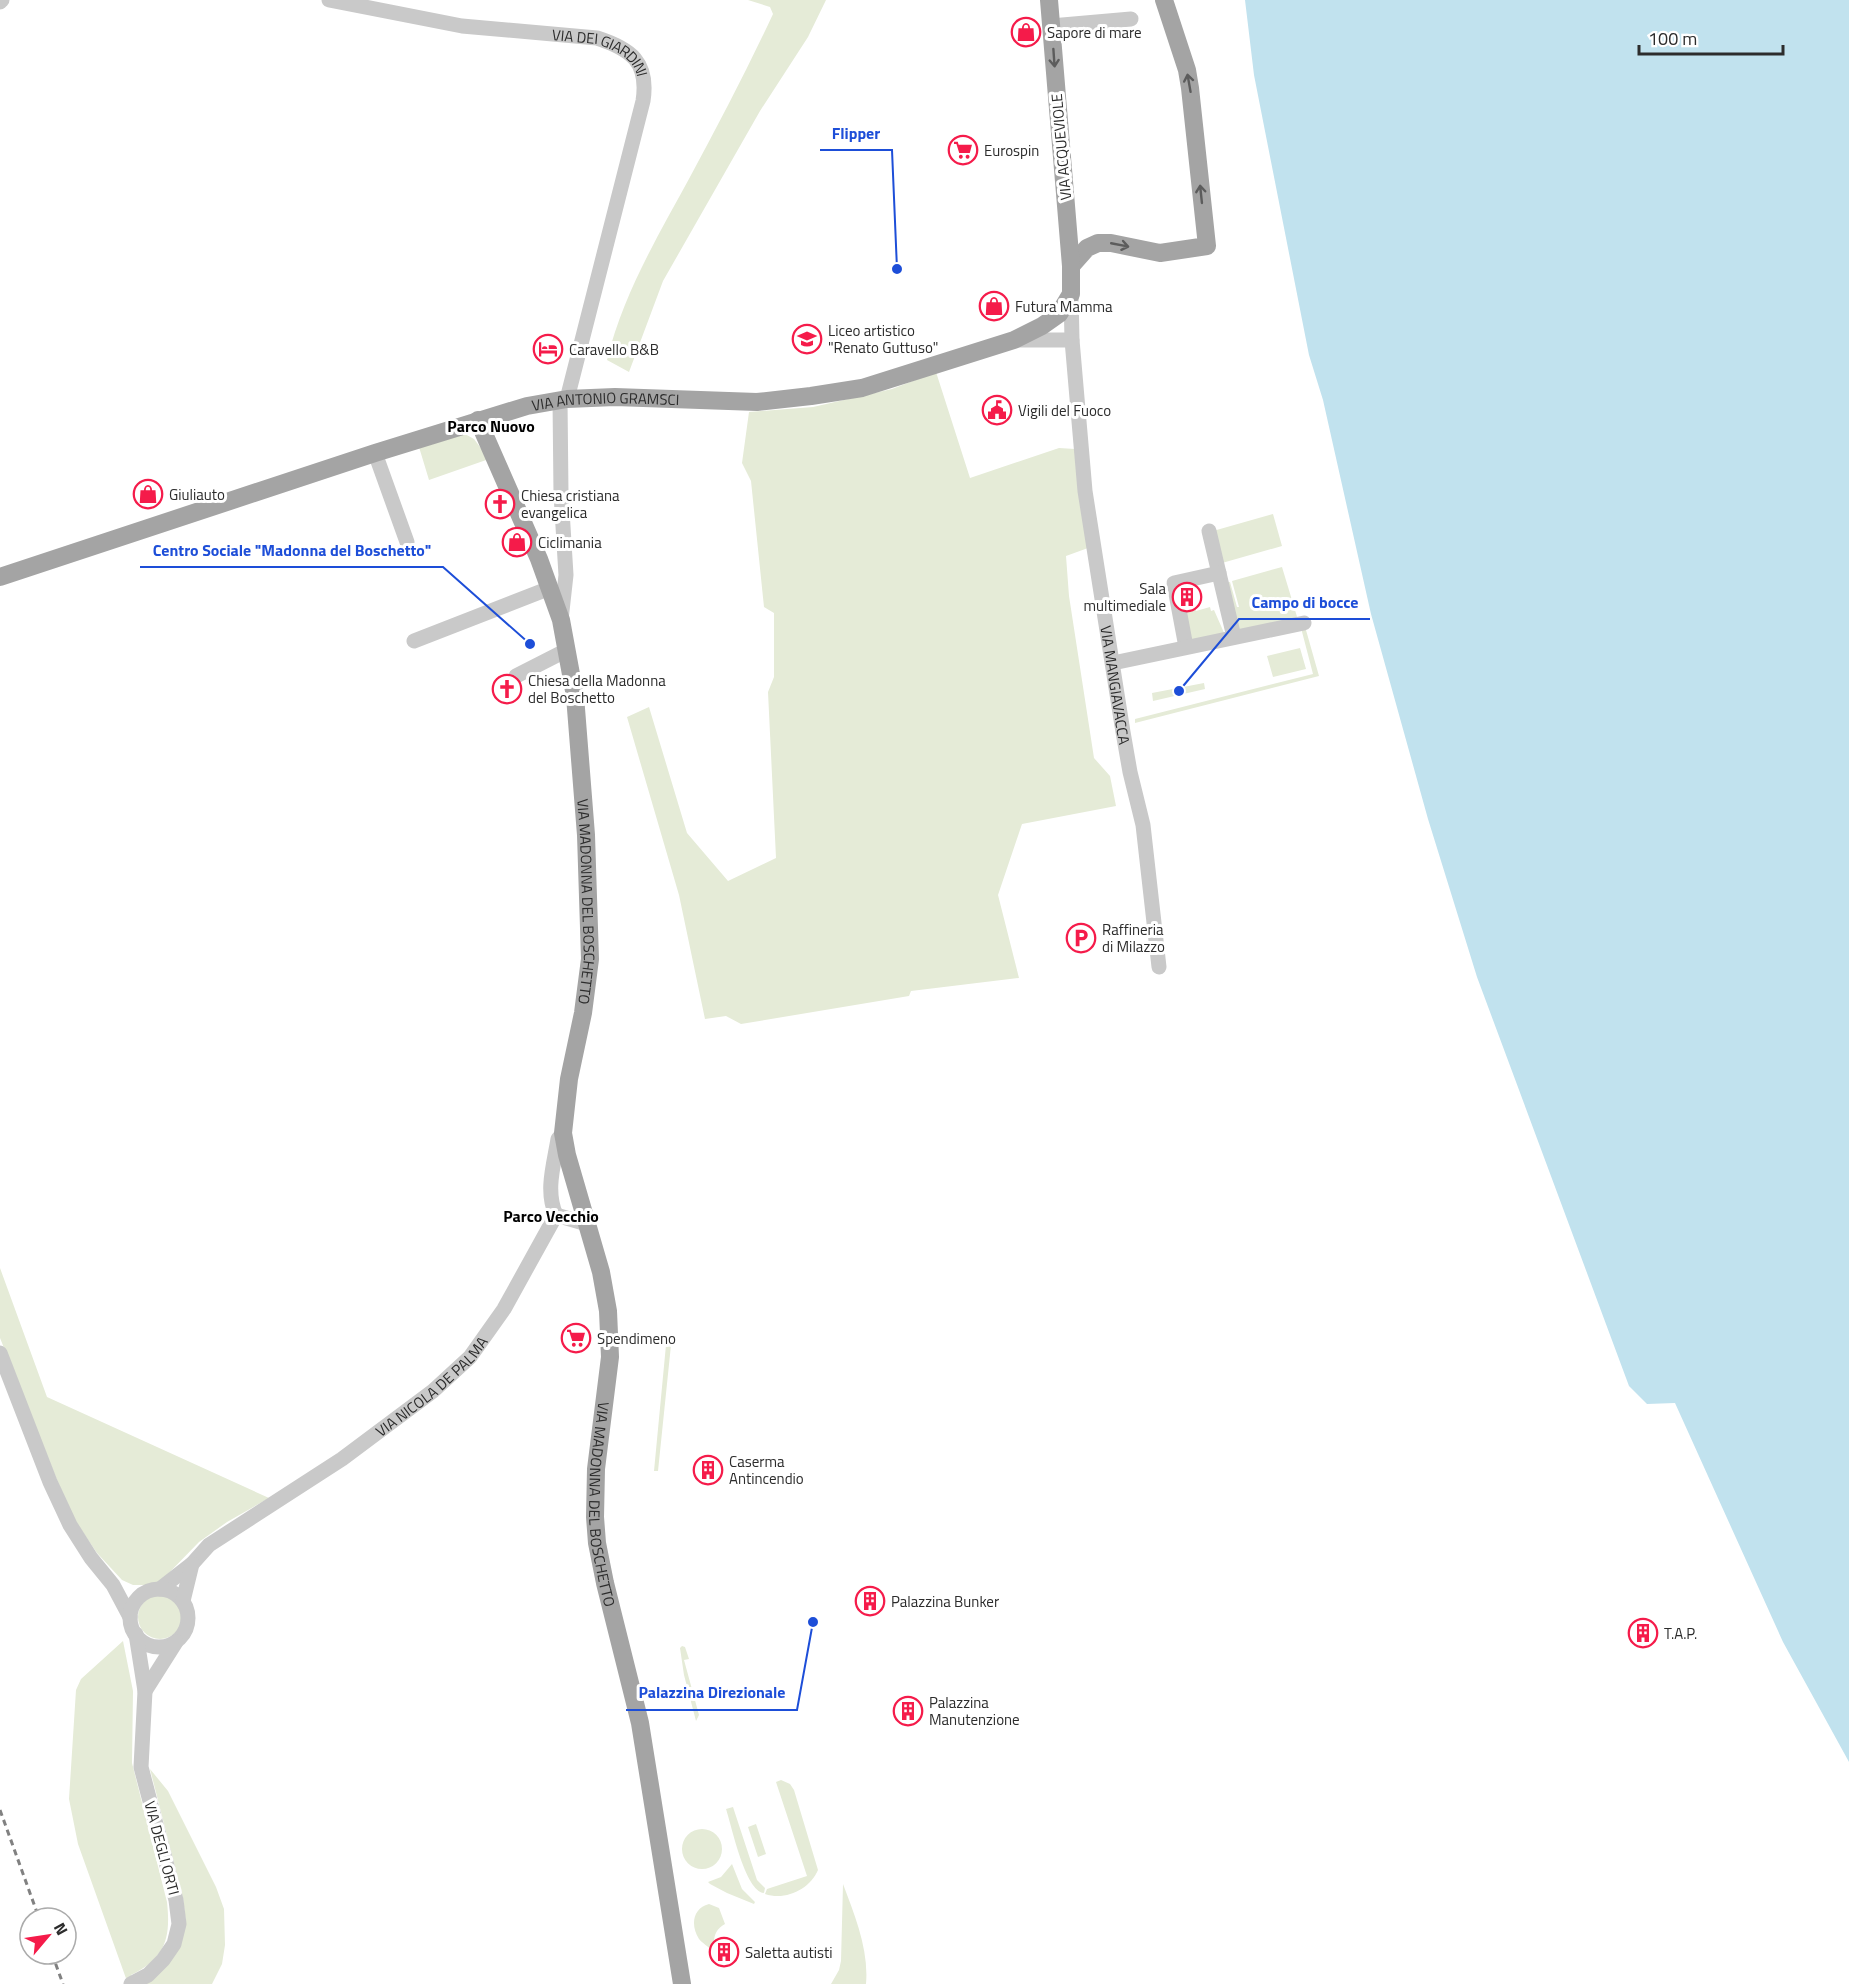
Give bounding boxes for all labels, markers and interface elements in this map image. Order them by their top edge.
shop icon: Sapore di mare [1010,16,1042,48]
scale bar [1639,18,1783,56]
place label: Sapore di mare [1047,21,1142,44]
street label: VIA DEI GIARDINI [551,23,654,79]
text: 100 m [1648,25,1697,52]
one-way arrow [1048,48,1059,68]
one-way arrow [1183,74,1194,93]
street label: VIA ACQUEVIOLE [1045,93,1077,201]
callout: Flipper [820,116,892,150]
text: Flipper [832,121,880,145]
supermarket icon: Eurospin [947,134,979,166]
place label: Eurospin [984,139,1039,162]
one-way arrow [1196,184,1207,204]
one-way arrow [1110,240,1129,251]
shop icon: Futura Mamma [978,290,1010,322]
place label: Futura Mamma [1015,295,1113,318]
place label: Liceo artistico "Renato Guttuso" [828,319,938,359]
school or university icon: Liceo artistico "Renato Guttuso" [791,323,823,355]
hotel icon: Caravello B&B [532,333,564,365]
place label: Caravello B&B [569,338,659,361]
street label: VIA ANTONIO GRAMSCI [530,385,680,417]
public building icon: Vigili del Fuoco [981,394,1013,426]
place label: Vigili del Fuoco [1018,399,1111,422]
district label: Parco Nuovo [447,414,535,438]
shop icon: Giuliauto [132,478,164,510]
place label: Giuliauto [169,483,225,506]
place label: Chiesa cristiana evangelica [521,484,620,524]
church icon: Chiesa cristiana evangelica [484,488,516,520]
shop icon: Ciclimania [501,526,533,558]
place label: Ciclimania [538,531,602,554]
callout: Centro Sociale "Madonna del Boschetto" [140,533,443,567]
text: Centro Sociale "Madonna del Boschetto" [153,538,431,562]
place label: Sala multimediale [1084,577,1166,617]
building icon: Sala multimediale [1171,581,1203,613]
callout: Campo di bocce [1239,585,1370,619]
text: Campo di bocce [1252,590,1358,614]
street label: VIA MANGIAVACCA [1095,624,1136,746]
place label: Chiesa della Madonna del Boschetto [528,669,666,709]
church icon: Chiesa della Madonna del Boschetto [491,673,523,705]
street label: VIA MADONNA DEL BOSCHETTO [572,798,602,1006]
place label: Raffineria di Milazzo [1102,918,1165,958]
parking icon: Raffineria di Milazzo [1065,922,1097,954]
district label: Parco Vecchio [503,1204,599,1228]
supermarket icon: Spendimeno [560,1322,592,1354]
place label: Spendimeno [597,1327,676,1350]
street label: VIA NICOLA DE PALMA [370,1331,493,1442]
street label: VIA MADONNA DEL BOSCHETTO [583,1401,622,1609]
place label: Caserma Antincendio [729,1450,804,1490]
building icon: Caserma Antincendio [692,1454,724,1486]
building icon: Palazzina Bunker [854,1585,886,1617]
place label: Palazzina Bunker [891,1590,999,1613]
building icon: T.A.P. [1627,1617,1659,1649]
place label: T.A.P. [1664,1622,1697,1645]
callout: Palazzina Direzionale [626,1676,797,1710]
text: Palazzina Direzionale [638,1680,786,1704]
place label: Palazzina Manutenzione [929,1691,1020,1731]
building icon: Palazzina Manutenzione [892,1695,924,1727]
street label: VIA DEGLI ORTI [138,1798,186,1898]
north arrow [18,1906,78,1966]
text: N [48,1918,74,1939]
building icon: Saletta autisti [708,1936,740,1968]
place label: Saletta autisti [745,1941,833,1964]

